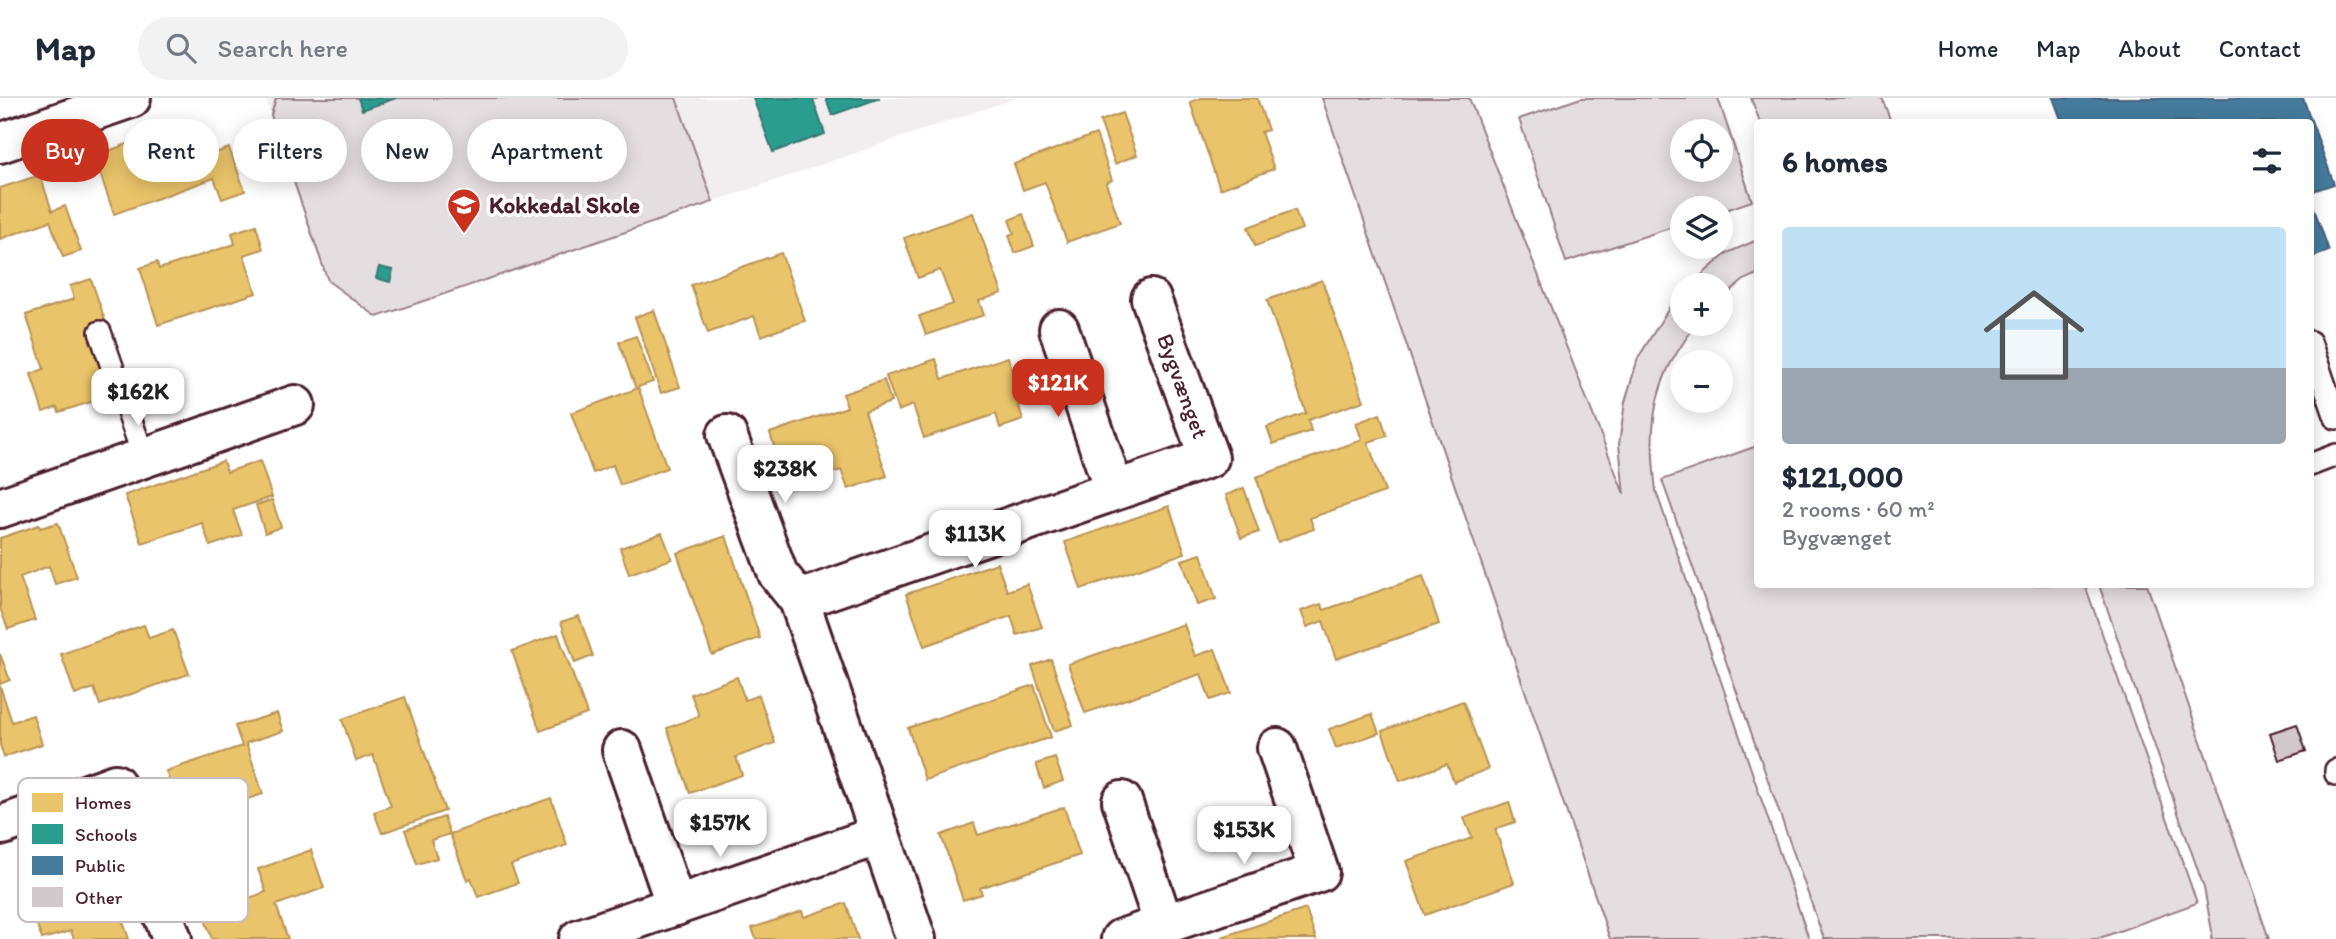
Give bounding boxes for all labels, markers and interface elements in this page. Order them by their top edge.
search box [138,17,628,80]
text: Map [35,29,96,68]
icon: search [162,29,200,67]
text: Search here [218,32,348,64]
text: Home [1938,34,1998,63]
text: Map [2036,34,2080,63]
text: About [2118,34,2181,63]
text: Contact [2219,34,2301,63]
chip: Buy [21,119,109,182]
chip: Rent [123,119,219,182]
chip: Filters [233,119,347,182]
chip: New [361,119,453,182]
chip: Apartment [467,119,627,182]
map controls [1670,119,1733,413]
button: locate [1670,119,1733,182]
icon: filters [2248,142,2286,180]
text: 6 homes [1782,143,1888,180]
school or university icon: Kokkedal Skole [445,186,483,235]
place label: Kokkedal Skole [489,191,640,219]
button: layers [1670,196,1733,259]
icon: home [1971,272,2097,398]
button: + [1670,273,1733,336]
street label: Bygvænget [1151,330,1215,443]
button: − [1670,350,1733,413]
pin: $121K [1009,360,1107,419]
pin: $162K [89,368,187,428]
text: $121K [1028,368,1088,396]
text: $162K [107,377,169,405]
pin: $238K [736,446,834,505]
text: $238K [753,454,817,482]
text: $121,000 [1782,458,1903,495]
text: 2 rooms · 60 m² [1782,495,1935,523]
pin: $113K [926,510,1024,570]
text: $113K [945,519,1005,547]
text: Bygvænget [1782,523,1892,551]
legend [18,778,248,922]
text: Homes [75,791,131,814]
pin: $157K [671,800,769,859]
pin: $153K [1195,806,1293,866]
text: $157K [690,808,750,836]
text: $153K [1213,815,1275,843]
text: Schools [75,823,138,846]
text: Public [75,854,125,877]
text: Other [75,886,123,909]

